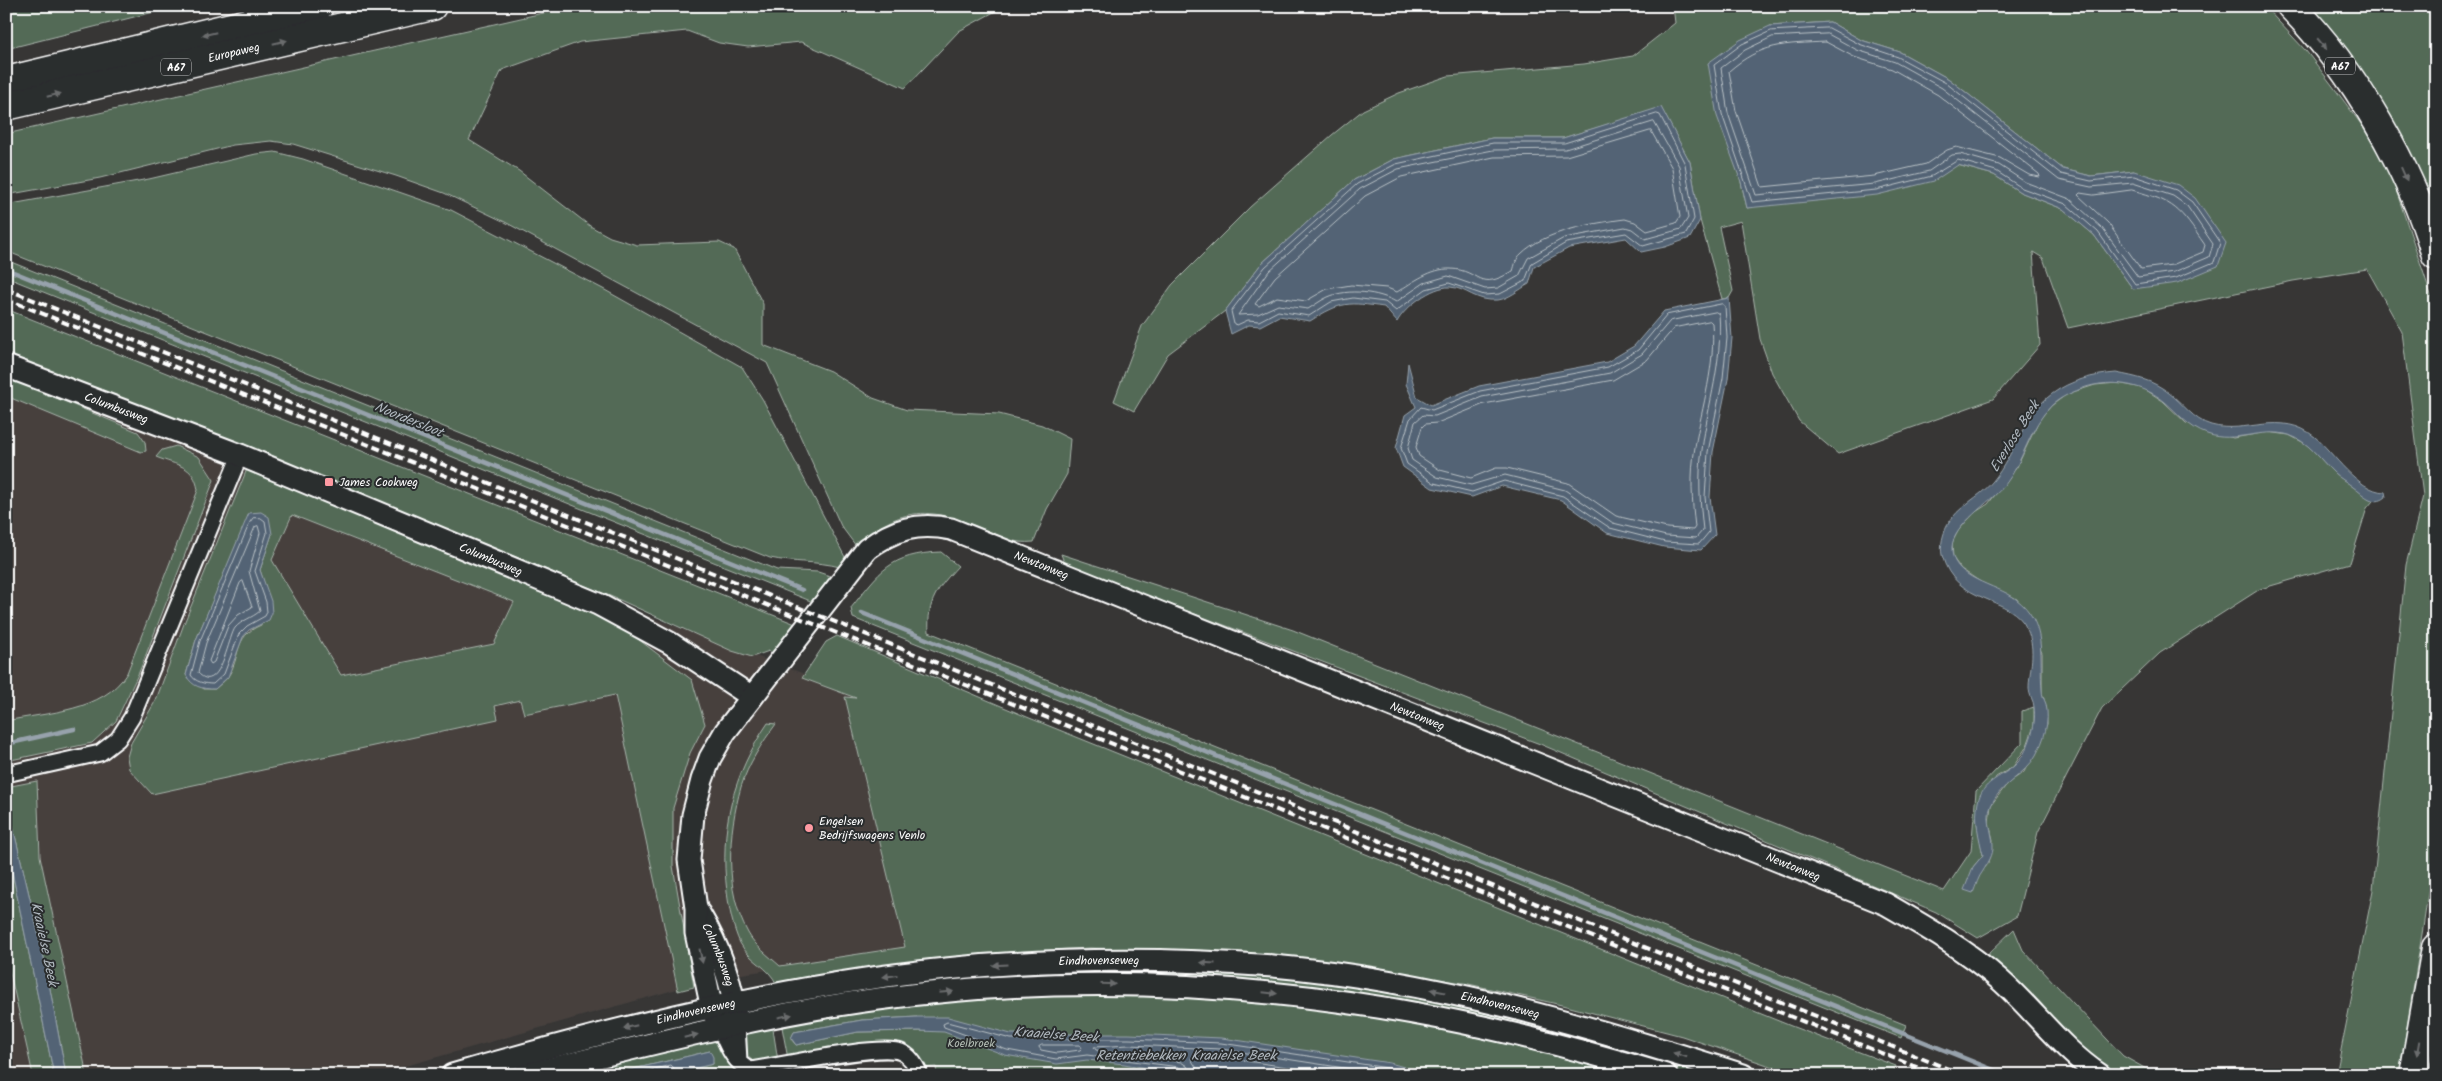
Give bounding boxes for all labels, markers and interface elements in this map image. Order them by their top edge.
one-way arrow [202,30,217,38]
one-way arrow [2317,37,2328,50]
street label: Europaweg [206,38,262,68]
one-way arrow [273,38,288,46]
road number: A67 [161,58,191,76]
road number: A67 [2325,58,2355,74]
one-way arrow [46,91,61,99]
one-way arrow [2400,167,2408,181]
street label: Columbusweg [81,388,151,429]
water label: Everlose Beek [1984,394,2047,477]
water label: Noordersloot [371,396,449,445]
place label: James Cookweg [339,473,418,492]
marker: James Cookweg [323,476,335,488]
street label: Columbusweg [456,538,526,582]
street label: Newtonweg [1011,546,1072,585]
street label: Newtonweg [1387,697,1448,736]
place label: Engelsen Bedrijfswagens Venlo [819,812,925,845]
marker: Engelsen Bedrijfswagens Venlo [803,822,815,834]
street label: Newtonweg [1763,848,1823,887]
water label: Kraaielse Beek [24,900,64,990]
street label: Columbusweg [696,919,739,989]
one-way arrow [697,949,705,964]
street label: Eindhovenseweg [1058,951,1140,971]
one-way arrow [1199,958,1215,966]
one-way arrow [992,961,1008,969]
one-way arrow [882,972,898,980]
one-way arrow [1100,980,1116,988]
one-way arrow [1430,987,1446,995]
street label: Eindhovenseweg [1459,987,1542,1024]
one-way arrow [938,988,954,996]
one-way arrow [1263,989,1279,997]
street label: Eindhovenseweg [654,994,738,1030]
one-way arrow [778,1011,794,1019]
water label: Kraaielse Beek [1013,1021,1102,1049]
one-way arrow [623,1023,638,1031]
one-way arrow [683,1032,698,1040]
park label: Koelbroek [947,1034,995,1053]
one-way arrow [2414,1041,2422,1057]
water label: Retentiebekken Kraaielse Beek [1096,1045,1278,1067]
one-way arrow [1672,1050,1687,1058]

